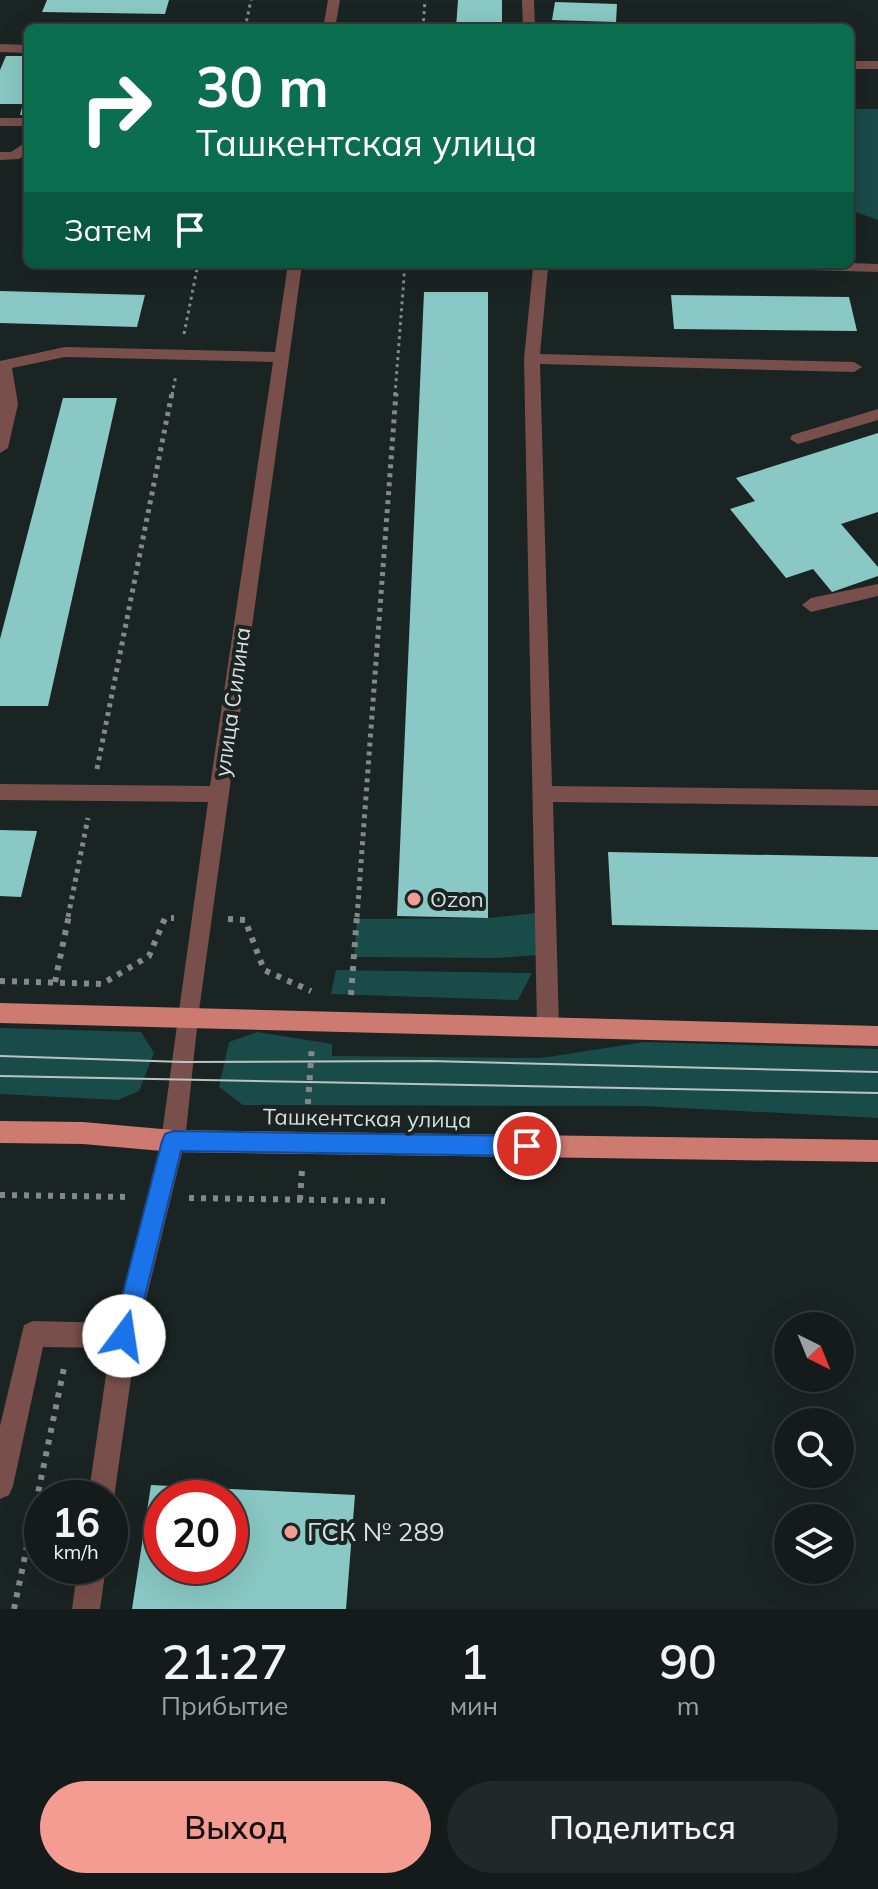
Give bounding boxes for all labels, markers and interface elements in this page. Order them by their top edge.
text: 30 m [196,51,329,121]
icon: right [64,56,168,160]
text: Ташкентская улица [196,120,537,165]
icon: arrive [168,208,212,252]
text: Затем [64,211,152,249]
street label: улица Силина [208,625,256,779]
place label: Ozon [430,885,484,913]
marker: Ozon [405,890,423,908]
street label: Ташкентская улица [263,1102,471,1134]
pin [493,1112,561,1180]
icon: arrive [505,1124,549,1168]
position arrow [82,1294,166,1378]
north arrow [774,1312,854,1392]
map controls [774,1312,854,1584]
button: search [774,1408,854,1488]
speed limit sign: 20 [144,1480,248,1584]
text: 16 [52,1497,100,1547]
button: layers [774,1504,854,1584]
place label: ГСК № 289 [307,1515,445,1548]
marker: ГСК № 289 [282,1523,300,1541]
text: km/h [53,1539,99,1564]
text: 21:27 [162,1631,288,1691]
text: 1 [459,1631,488,1691]
text: 90 [659,1631,717,1691]
text: Прибытие [161,1689,289,1722]
text: мин [450,1689,498,1722]
text: m [677,1689,699,1722]
button: Выход [40,1781,431,1873]
button: Поделиться [447,1781,838,1873]

